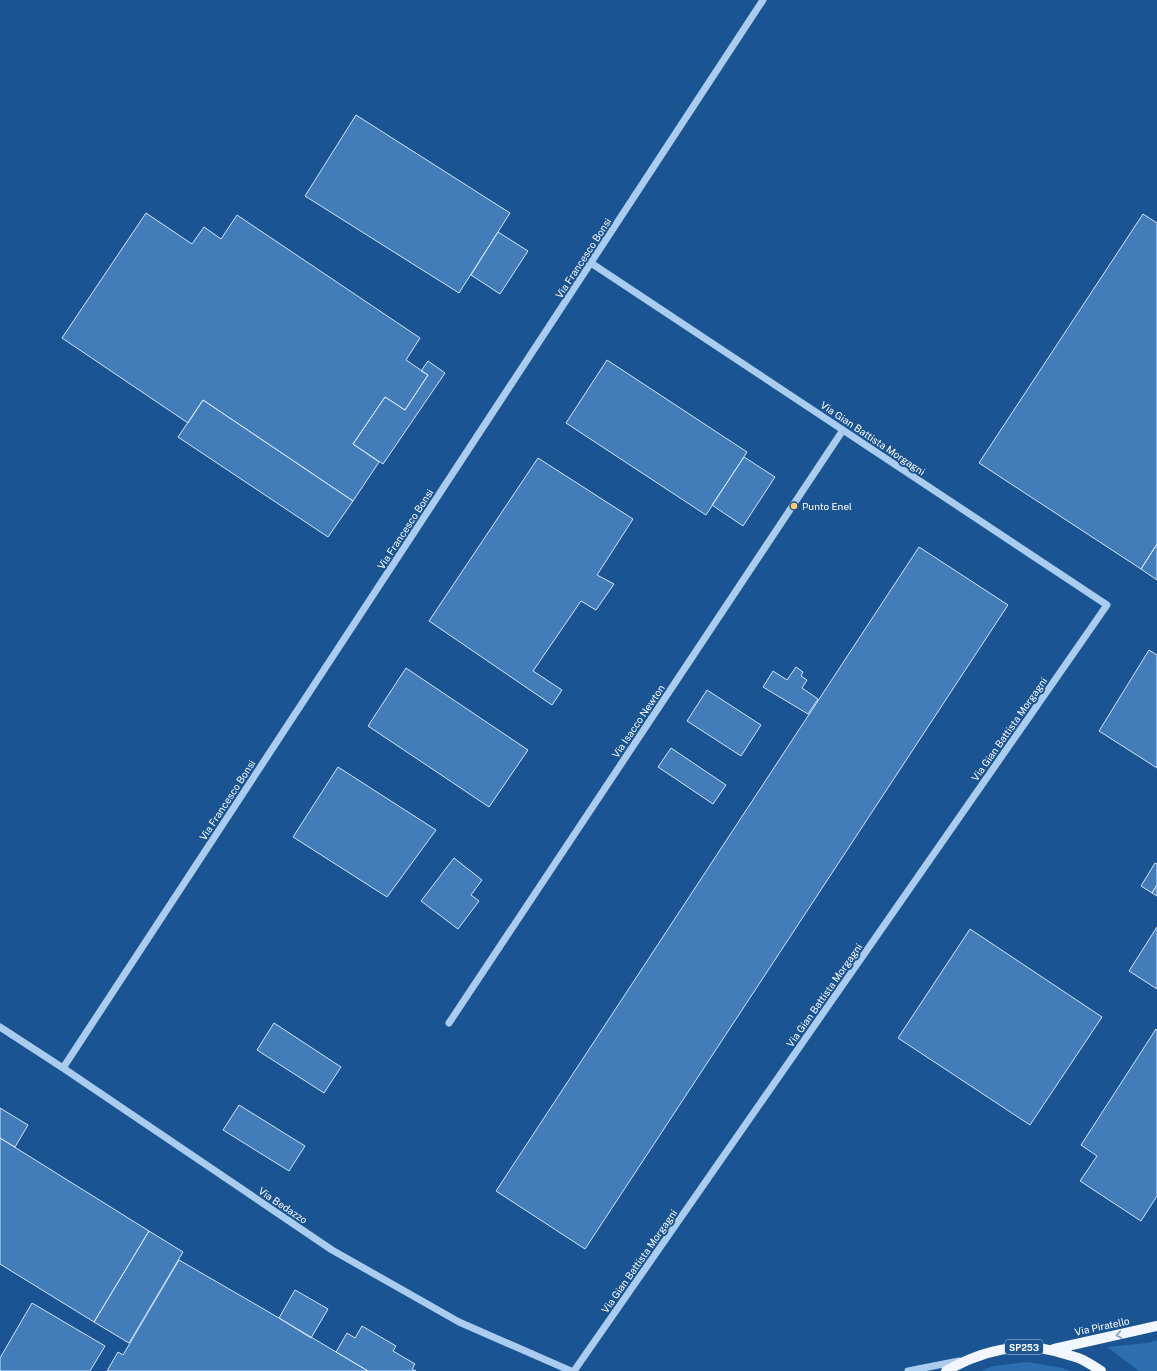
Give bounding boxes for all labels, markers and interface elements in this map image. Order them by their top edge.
street label: Via Francesco Bonsi [553,216,613,300]
street label: Via Gian Battista Morgagni [818,398,928,478]
street label: Via Francesco Bonsi [375,487,435,571]
place label: Punto Enel [802,500,852,512]
marker: Punto Enel [789,501,799,511]
street label: Via Gian Battista Morgagni [969,675,1049,783]
street label: Via Isacco Newton [609,682,667,760]
street label: Via Francesco Bonsi [197,758,257,842]
street label: Via Gian Battista Morgagni [784,941,864,1049]
street label: Via Bedazzo [256,1184,310,1226]
street label: Via Gian Battista Morgagni [599,1207,679,1315]
street label: Via Piratello [1073,1314,1131,1338]
one-way arrow [1116,1331,1122,1339]
road number: SP253 [1005,1340,1043,1354]

